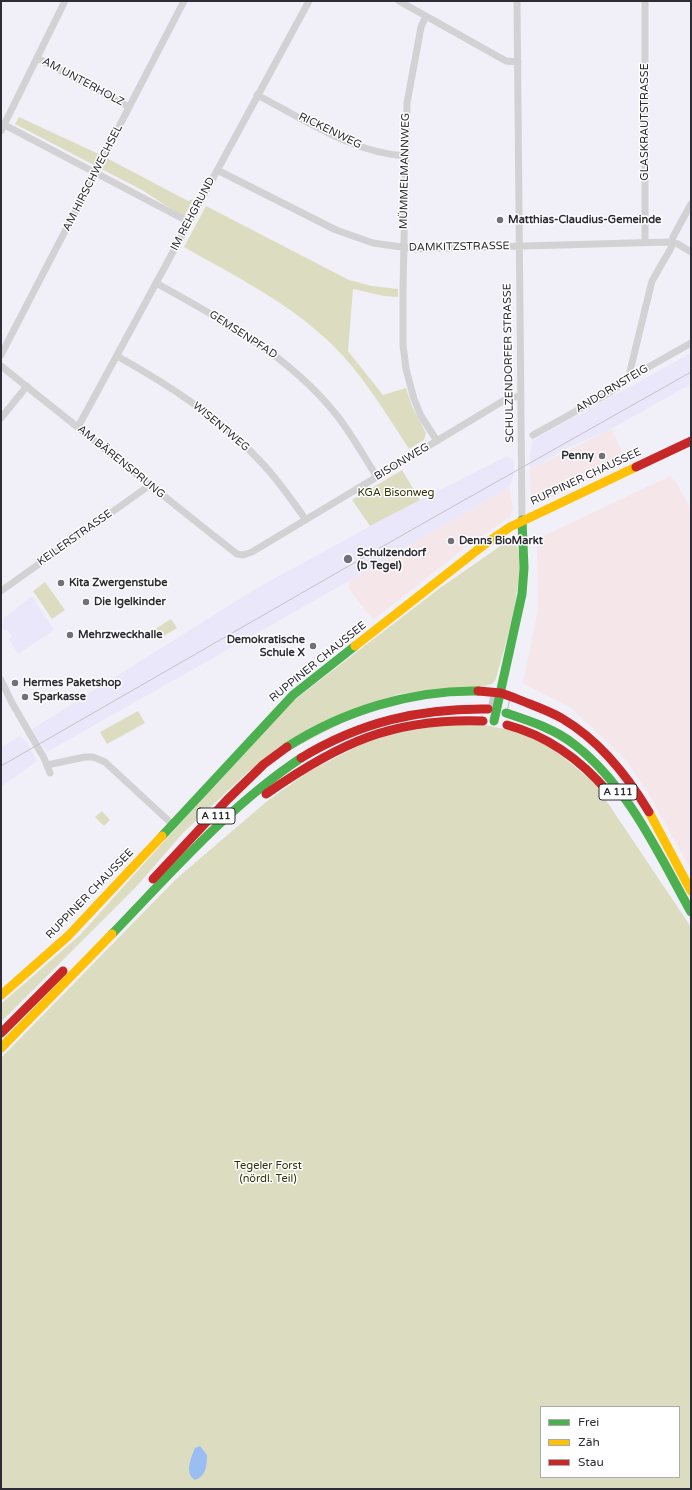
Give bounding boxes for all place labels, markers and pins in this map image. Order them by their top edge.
place label: Matthias-Claudius-Gemeinde [508,213,661,227]
marker: Matthias-Claudius-Gemeinde [495,215,505,225]
place label: Penny [561,449,594,463]
marker: Penny [597,451,607,461]
place label: Denns BioMarkt [459,534,543,548]
marker: Denns BioMarkt [446,536,456,546]
place label: Schulzendorf (b Tegel) [357,546,426,572]
marker: Schulzendorf (b Tegel) [342,553,354,565]
place label: Kita Zwergenstube [69,576,167,590]
marker: Kita Zwergenstube [56,578,66,588]
place label: Die Igelkinder [94,595,166,609]
marker: Die Igelkinder [81,597,91,607]
place label: Mehrzweckhalle [78,628,162,642]
marker: Mehrzweckhalle [65,630,75,640]
place label: Demokratische Schule X [227,633,305,659]
marker: Demokratische Schule X [308,641,318,651]
place label: Hermes Paketshop [23,676,121,690]
marker: Hermes Paketshop [10,678,20,688]
place label: Sparkasse [33,690,86,704]
marker: Sparkasse [20,692,30,702]

